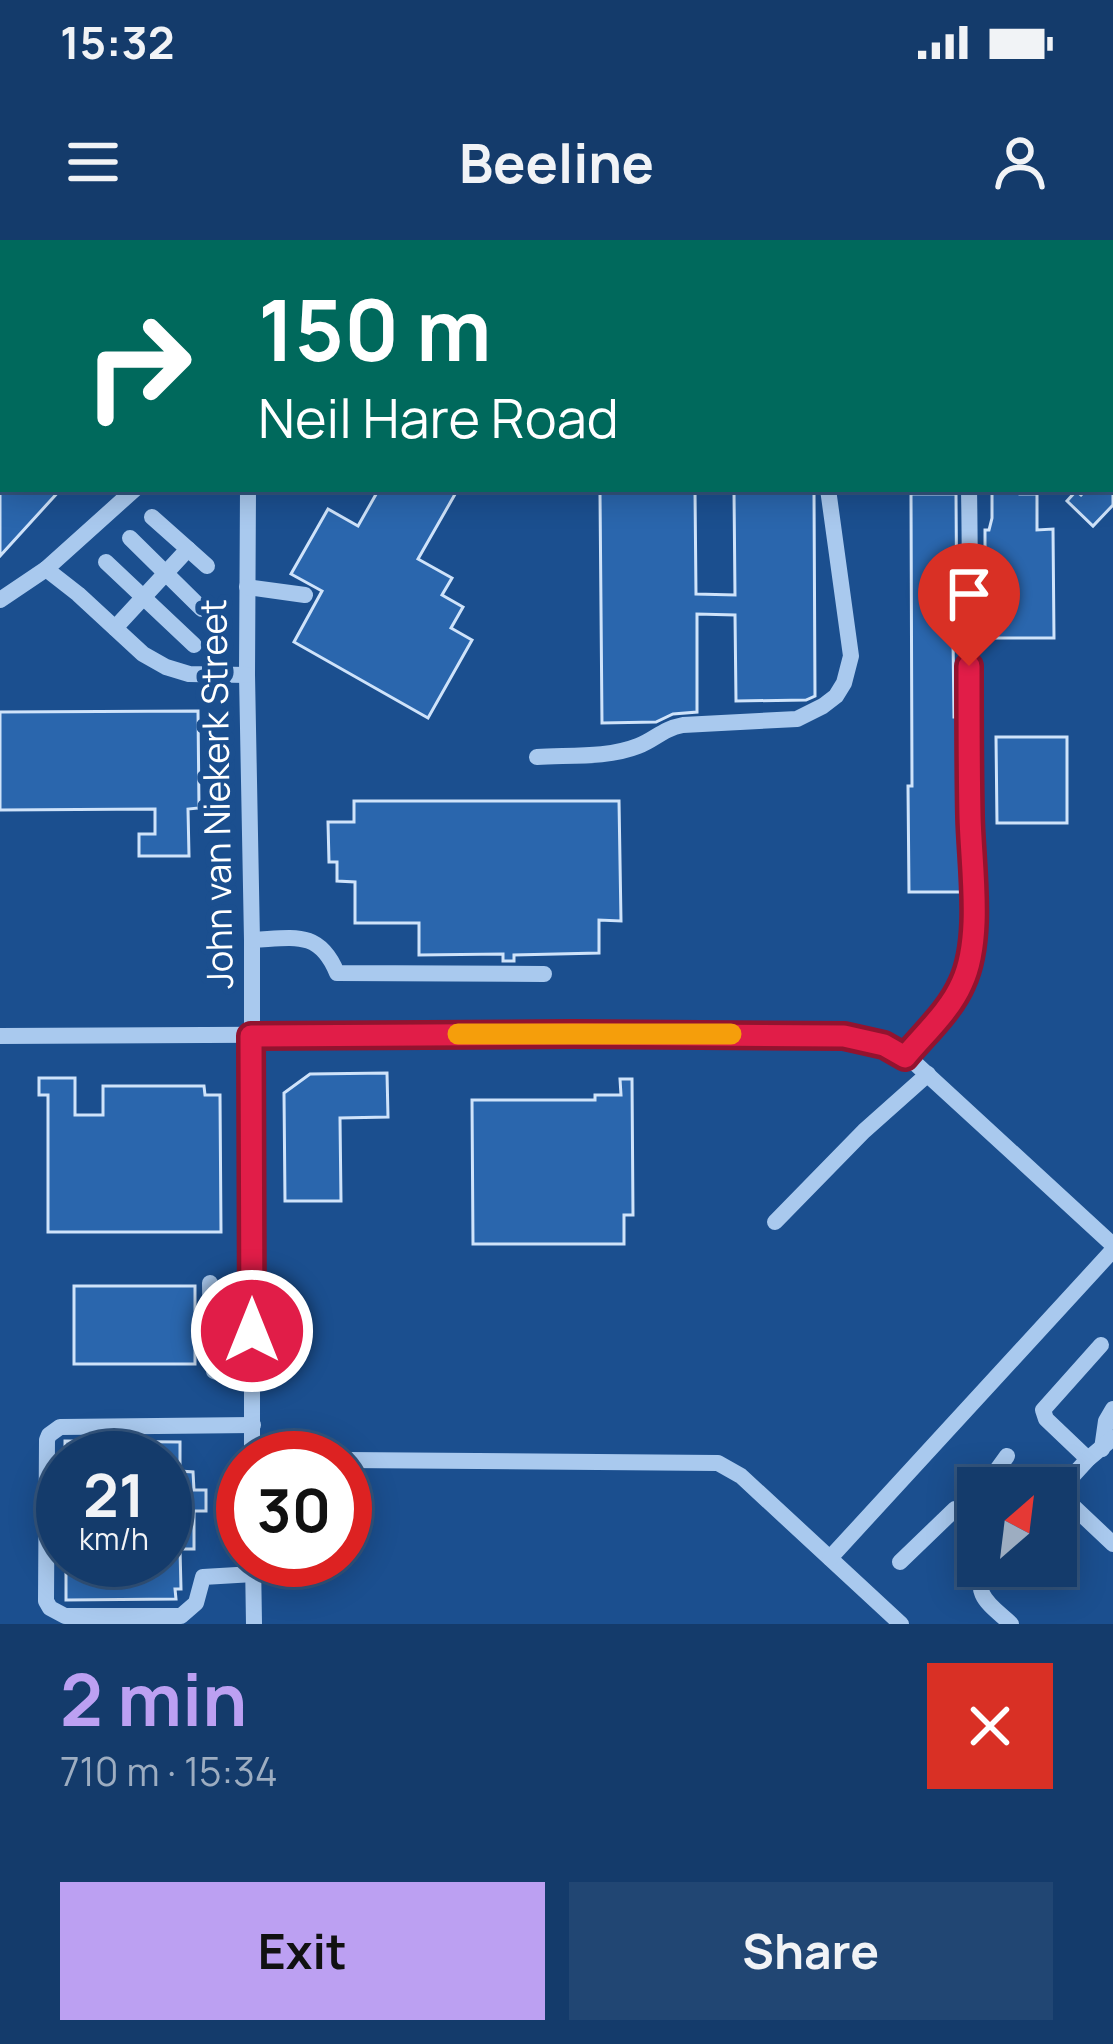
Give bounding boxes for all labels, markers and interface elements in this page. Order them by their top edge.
text: 15:32 [60,11,174,73]
text: Beeline [459,125,654,199]
icon: menu [60,129,126,195]
icon: person [987,129,1053,195]
text: 150 m [258,271,492,386]
icon: right [60,288,216,444]
text: Neil Hare Road [258,380,619,454]
pin [918,543,1020,666]
icon: arrive [936,561,1002,627]
street label: John van Niekerk Street [188,599,244,989]
position arrow [189,1268,315,1394]
speed limit sign: 30 [216,1431,372,1587]
text: 21 [83,1453,145,1535]
north arrow [957,1467,1077,1587]
map controls [957,1467,1077,1587]
text: km/h [79,1518,149,1559]
text: 2 min [60,1649,247,1748]
button: close [927,1663,1053,1789]
text: 710 m · 15:34 [60,1744,278,1798]
button: Exit [60,1882,545,2020]
button: Share [569,1882,1053,2020]

